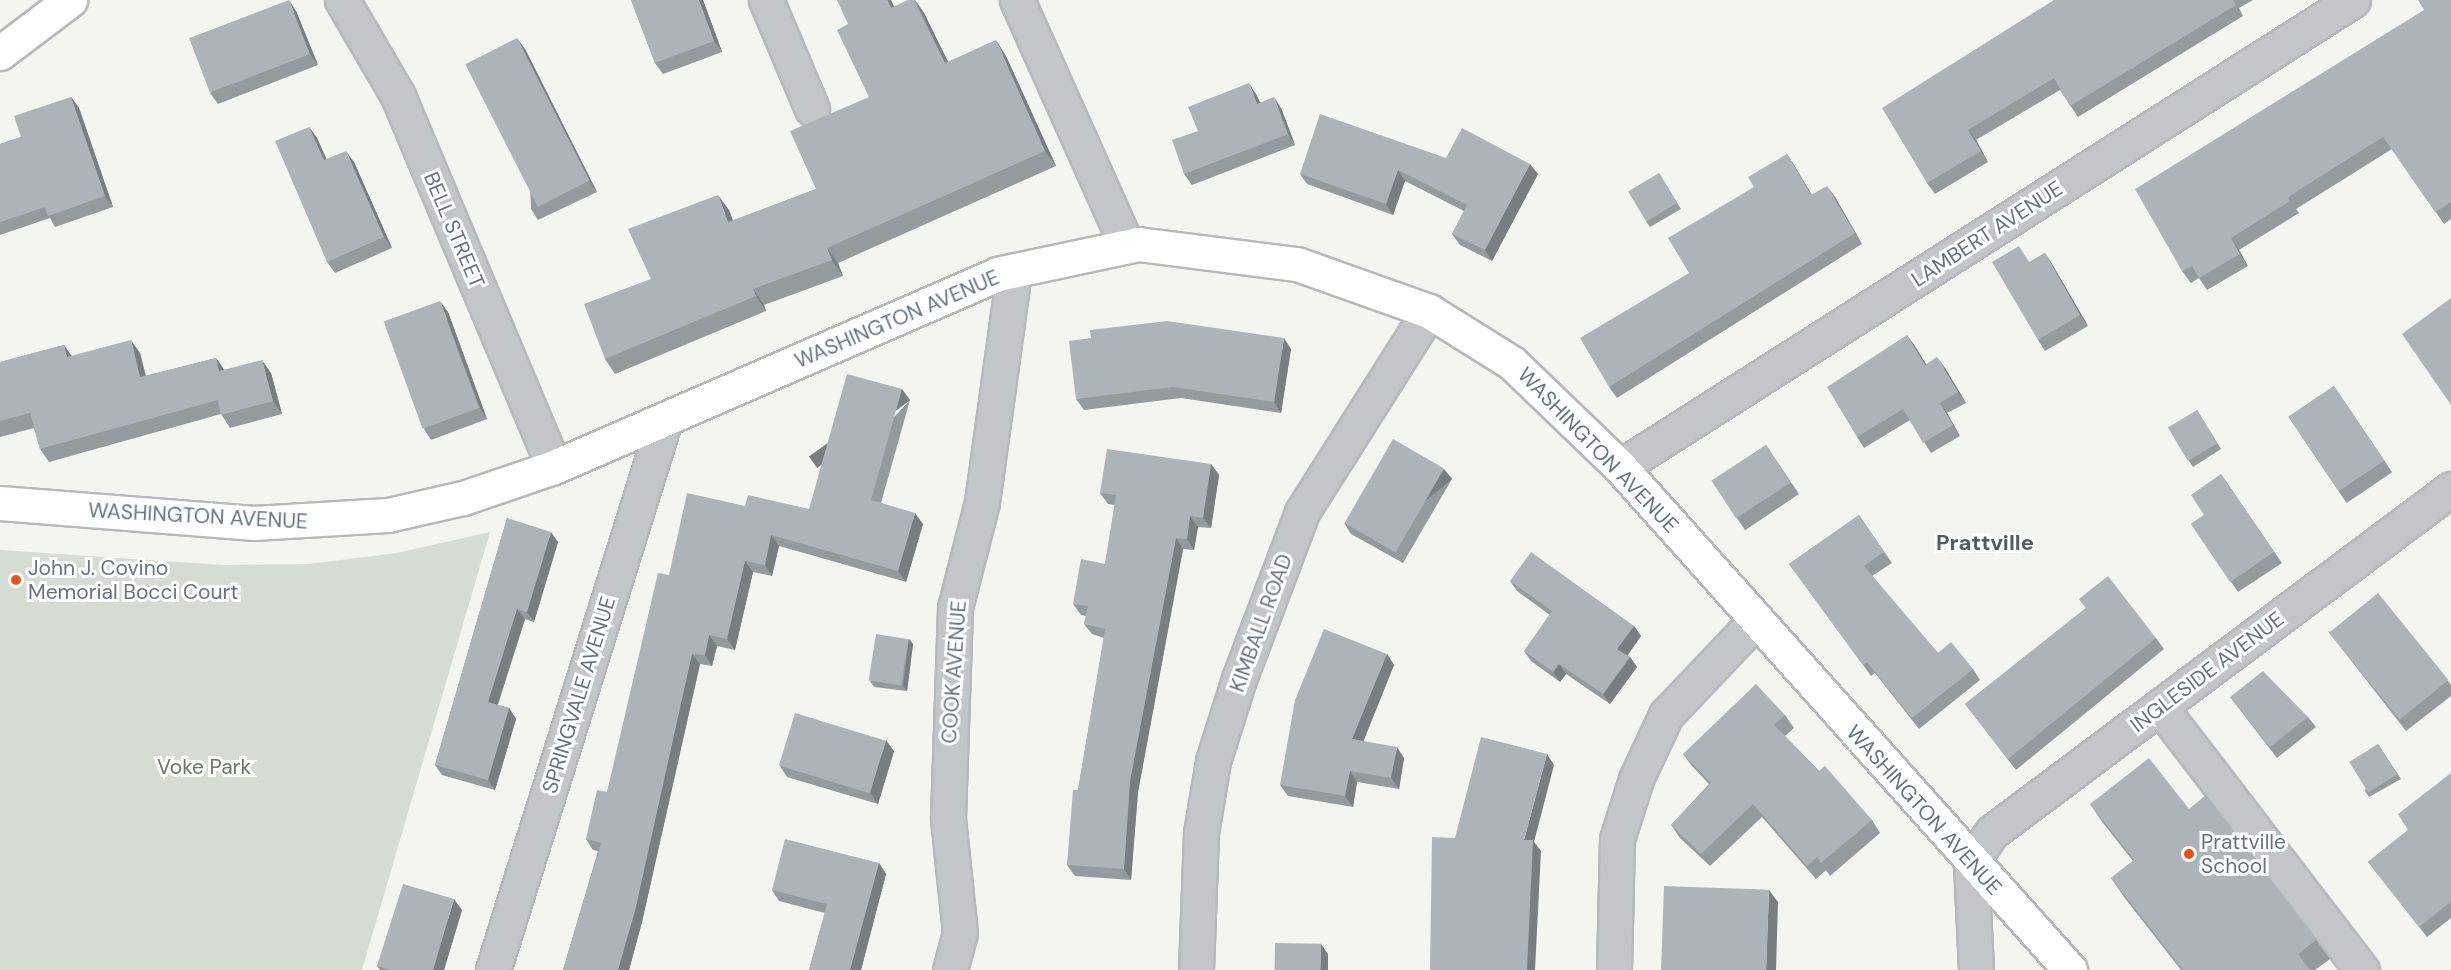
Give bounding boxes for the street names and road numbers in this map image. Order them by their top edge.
street label: BELL STREET [418,168,490,292]
street label: LAMBERT AVENUE [1907,176,2067,292]
street label: WASHINGTON AVENUE [791,264,1003,374]
street label: WASHINGTON AVENUE [1513,362,1683,538]
street label: WASHINGTON AVENUE [88,498,308,534]
street label: KIMBALL ROAD [1224,551,1298,695]
street label: SPRINGVALE AVENUE [537,593,621,797]
street label: COOK AVENUE [936,600,972,744]
street label: INGLESIDE AVENUE [2125,606,2289,738]
street label: WASHINGTON AVENUE [1841,720,2007,900]

